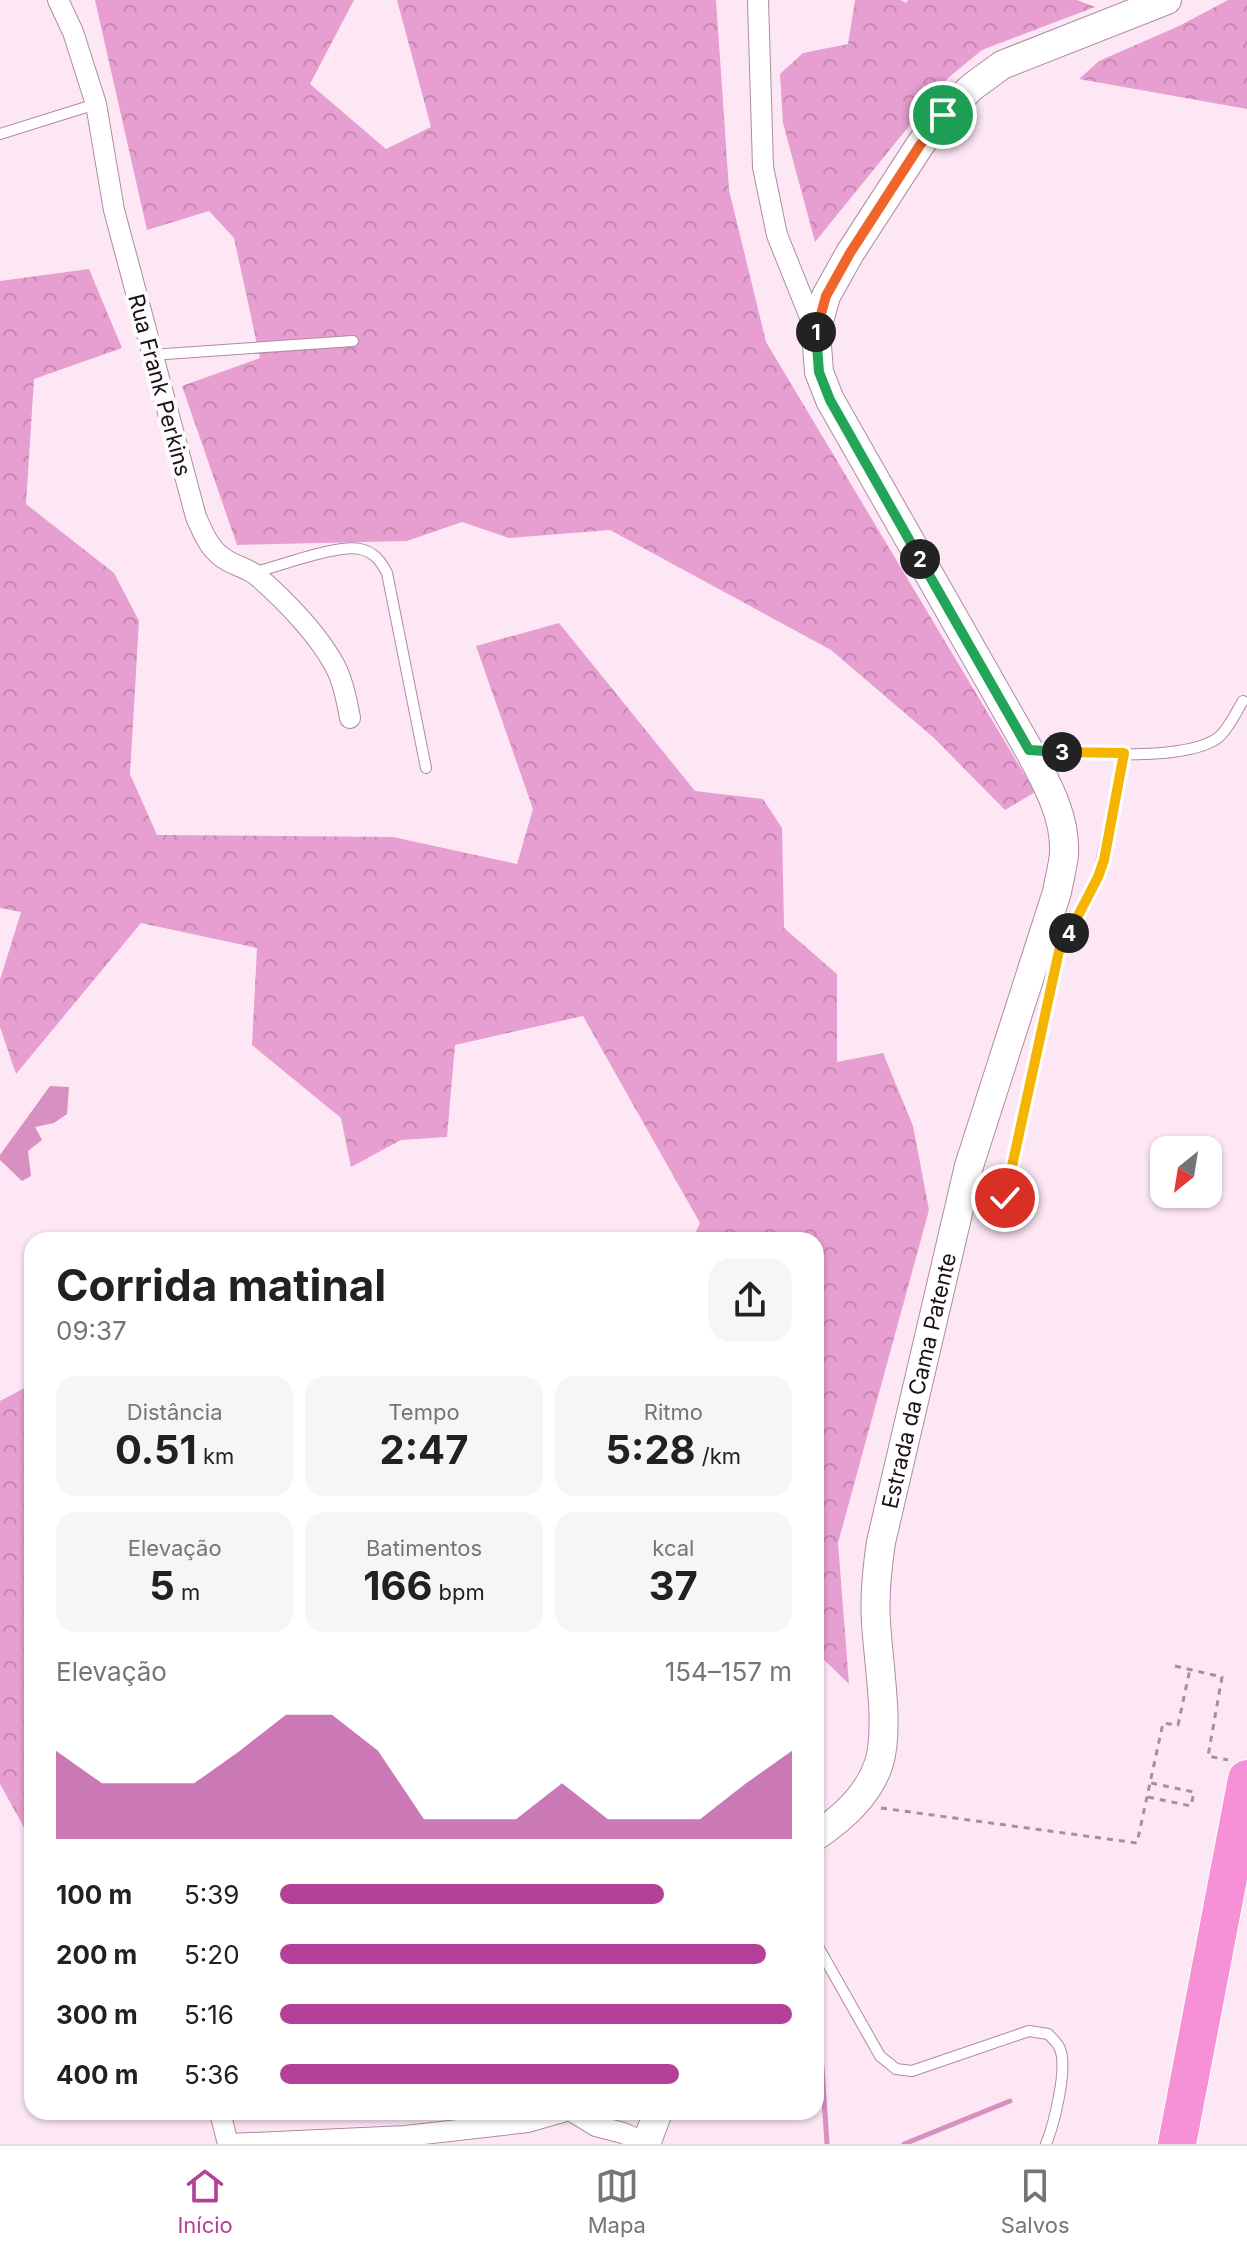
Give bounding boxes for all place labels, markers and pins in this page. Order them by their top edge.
pin [909,81,977,149]
pin: 1 [796,312,836,352]
pin: 2 [900,539,940,579]
pin: 3 [1042,732,1082,772]
pin: 4 [1049,913,1089,953]
pin [971,1164,1039,1232]

